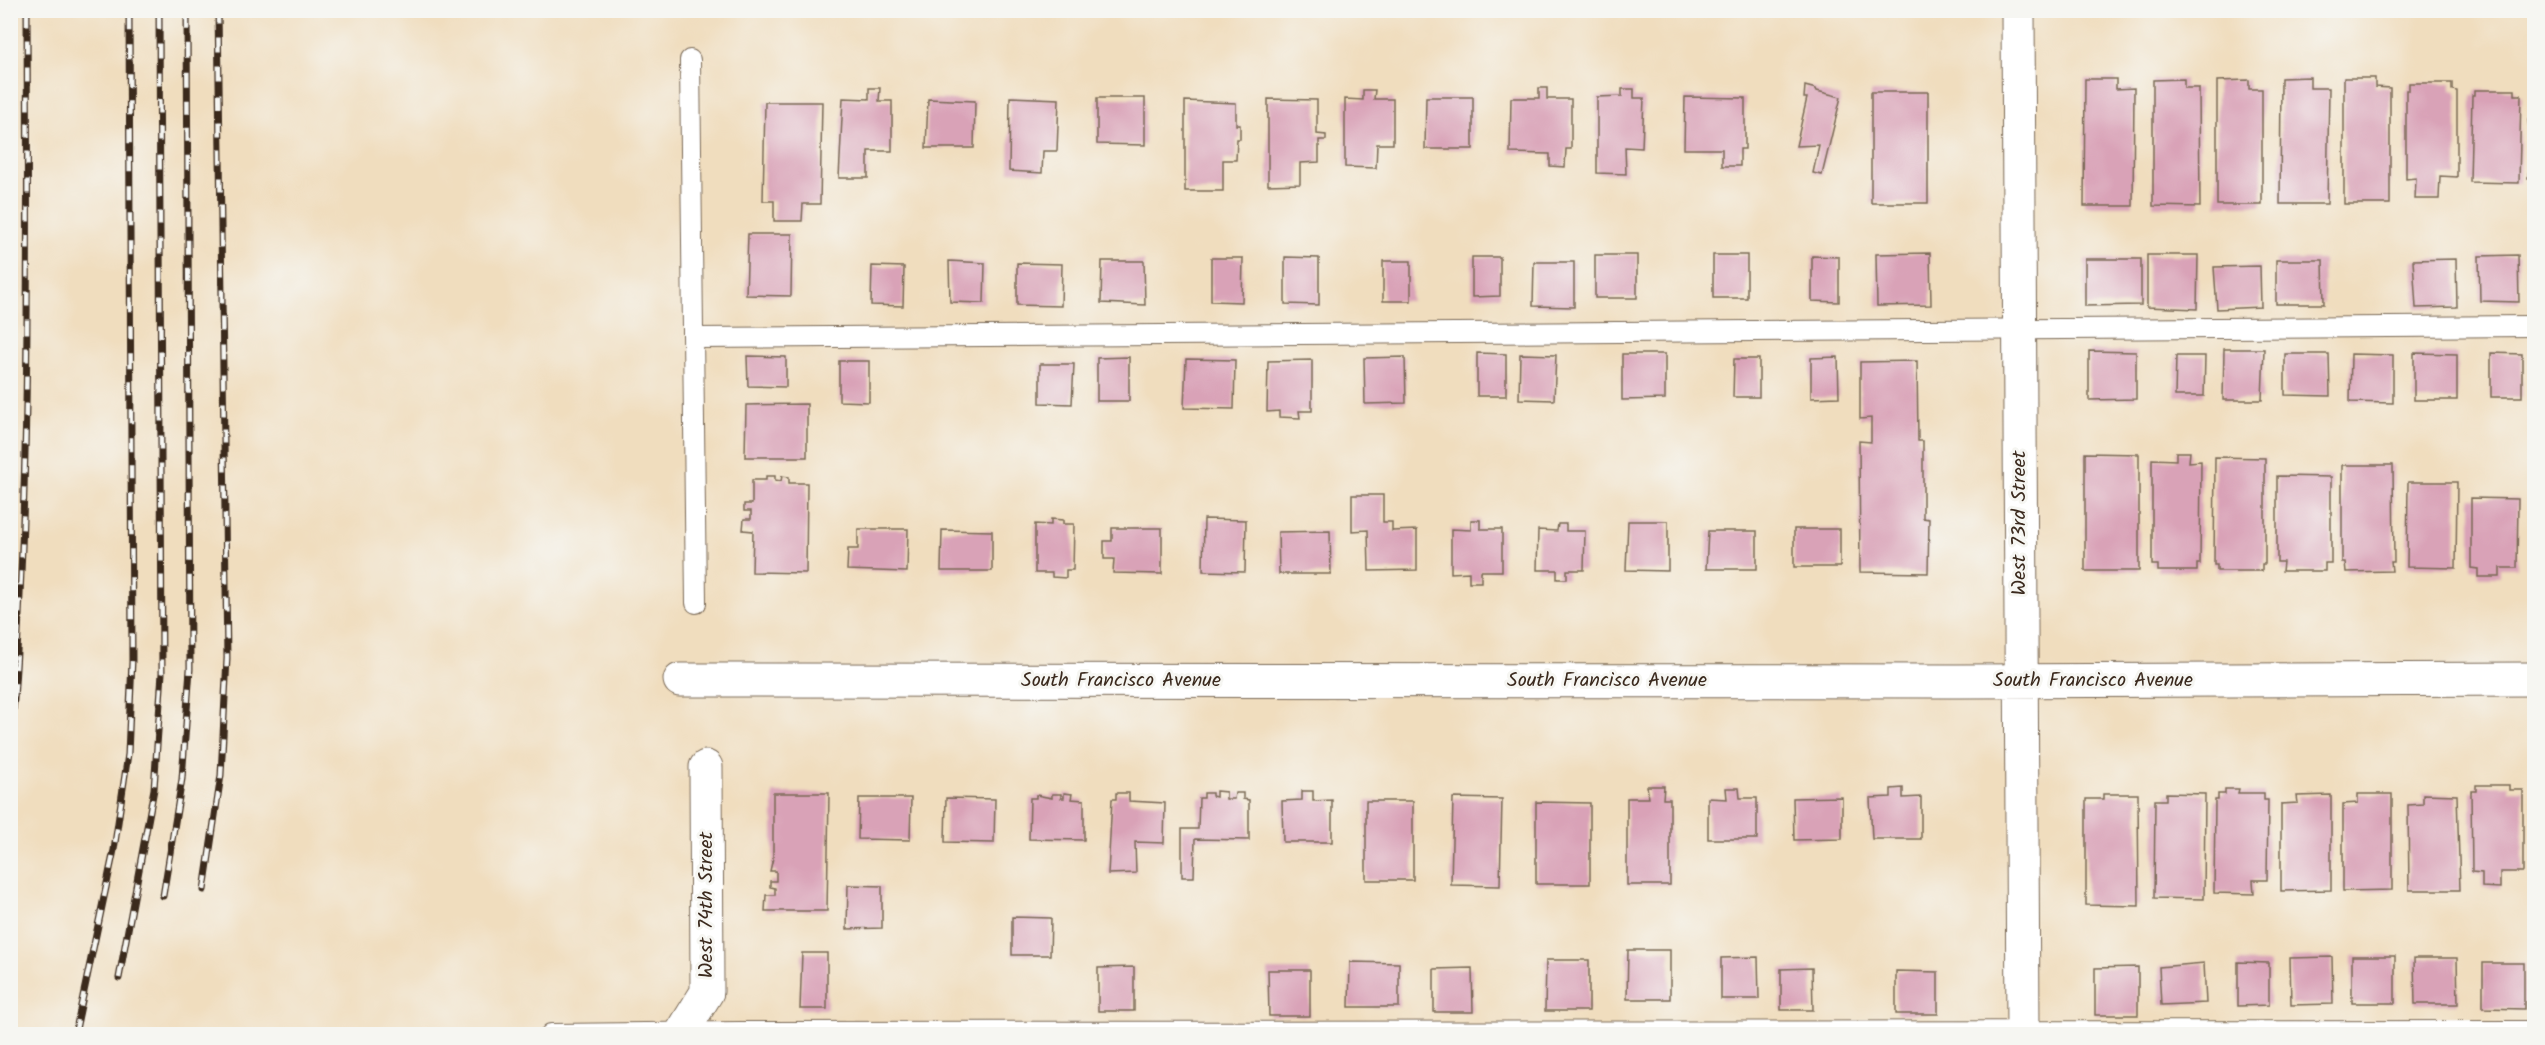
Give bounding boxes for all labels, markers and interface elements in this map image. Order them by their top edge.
street label: West 73rd Street [2004,450,2036,595]
street label: South Francisco Avenue [1021,665,1221,697]
street label: South Francisco Avenue [1507,665,1707,697]
street label: South Francisco Avenue [1993,665,2193,697]
street label: West 74th Street [691,832,723,978]

